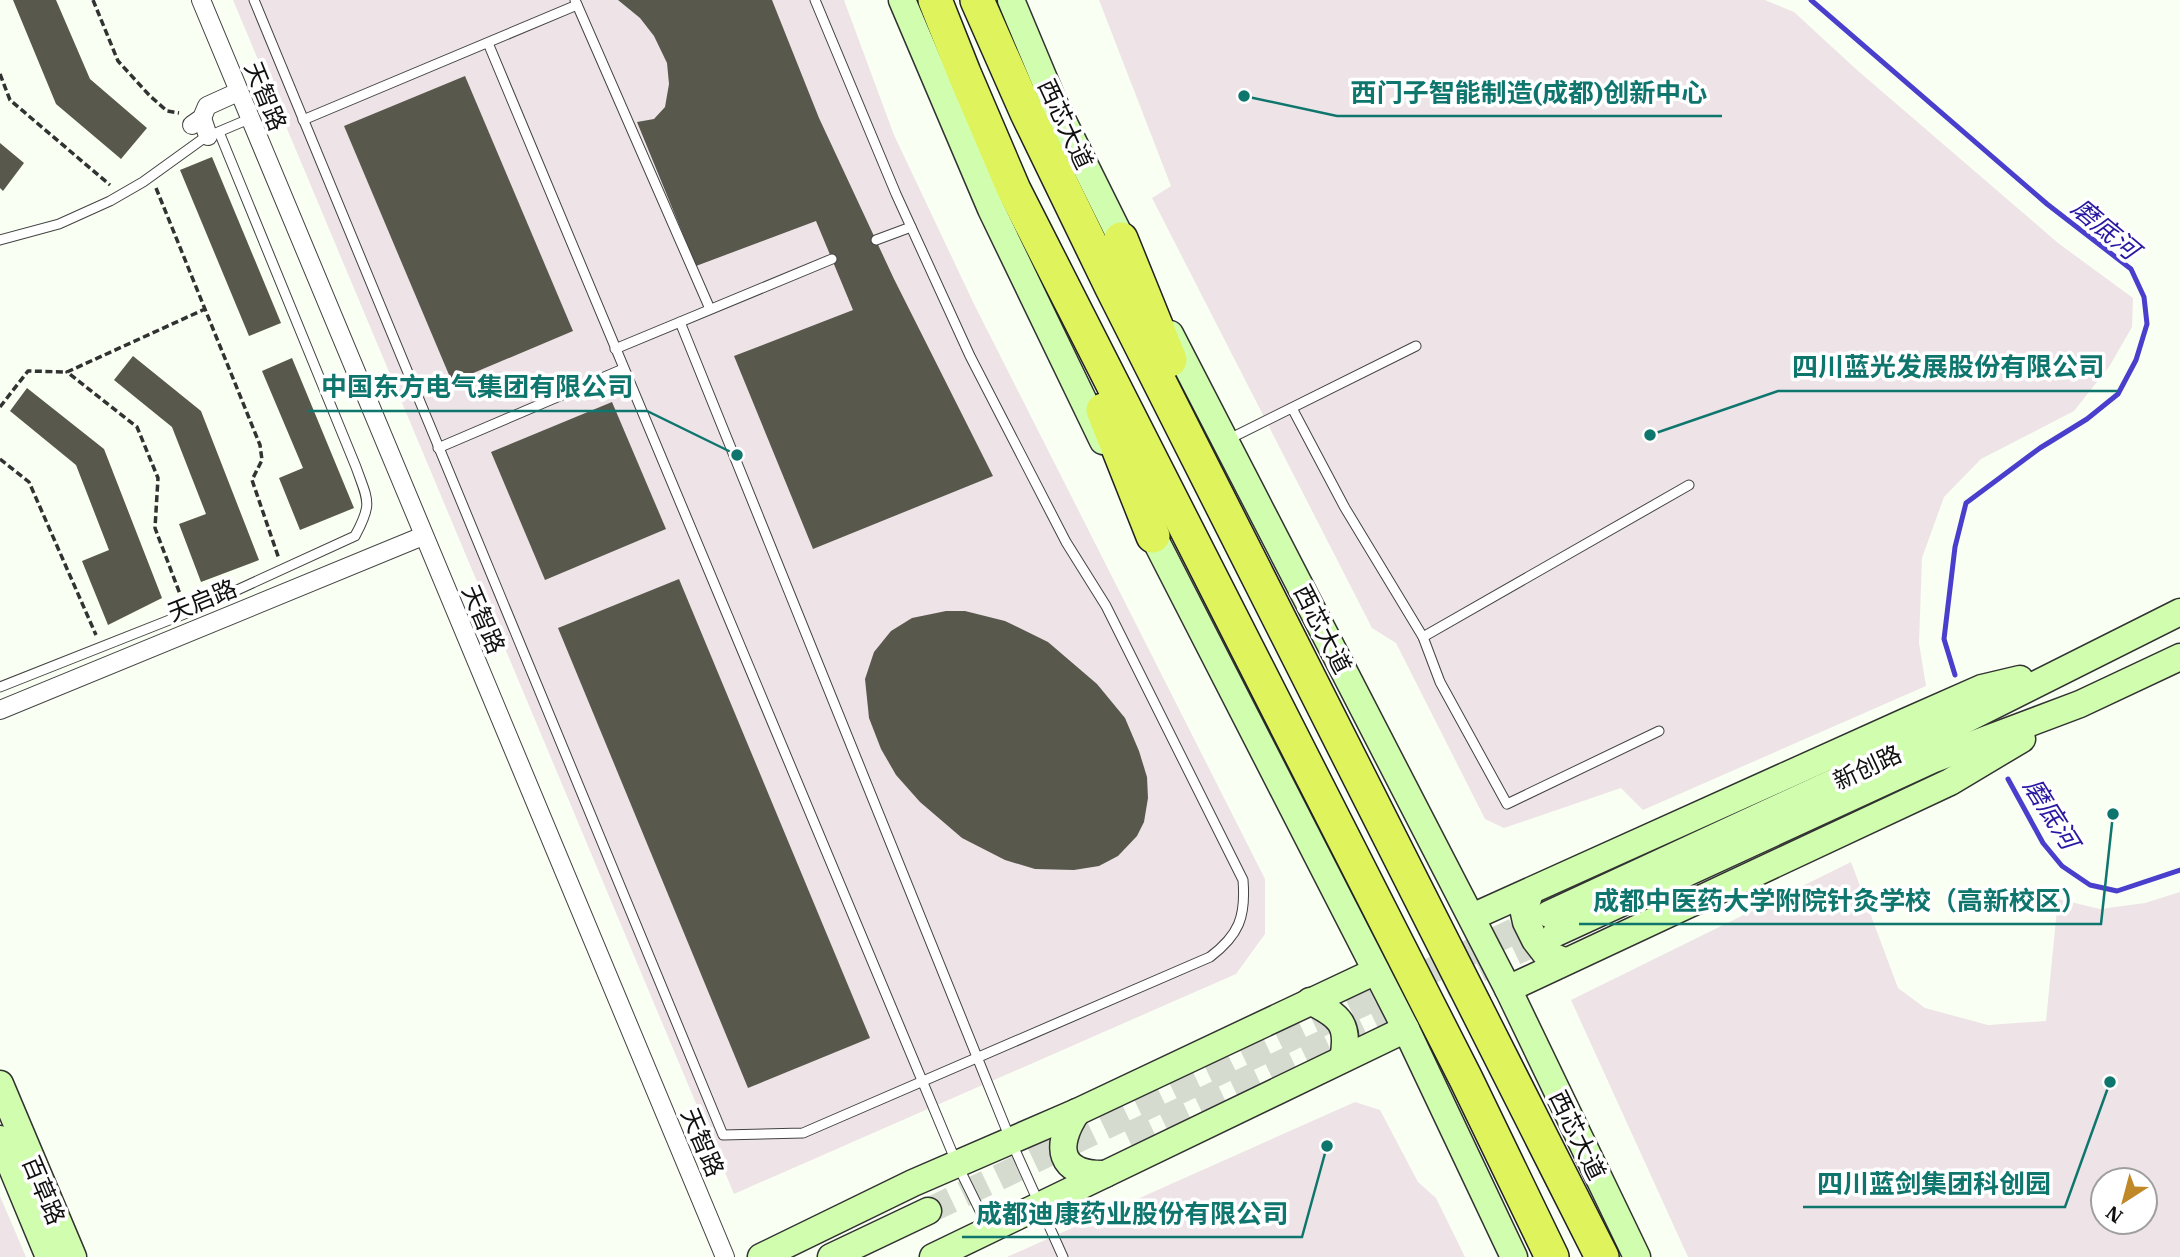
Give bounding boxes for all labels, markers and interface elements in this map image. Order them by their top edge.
street label: 天智路 [238,57,294,135]
callout: 西门子智能制造(成都)创新中心 [1337,69,1722,116]
street label: 西芯大道 [1031,74,1101,174]
text: 西门子智能制造(成都)创新中心 [1351,75,1707,109]
water label: 磨底河 [2065,190,2151,269]
callout: 四川蓝光发展股份有限公司 [1778,344,2118,391]
text: 四川蓝光发展股份有限公司 [1792,349,2104,383]
callout: 中国东方电气集团有限公司 [307,364,647,411]
text: 中国东方电气集团有限公司 [321,369,633,403]
street label: 天启路 [163,572,241,628]
street label: 西芯大道 [1287,579,1359,679]
street label: 天智路 [455,580,513,658]
street label: 新创路 [1828,737,1906,797]
water label: 磨底河 [2017,771,2090,859]
callout: 成都中医药大学附院针灸学校（高新校区） [1579,877,2101,924]
text: 成都中医药大学附院针灸学校（高新校区） [1593,883,2087,917]
street label: 西芯大道 [1543,1085,1613,1185]
street label: 天智路 [674,1103,732,1181]
street label: 百草路 [15,1151,73,1229]
callout: 四川蓝剑集团科创园 [1803,1160,2065,1207]
text: 四川蓝剑集团科创园 [1817,1166,2051,1200]
north arrow [2089,1166,2159,1236]
callout: 成都迪康药业股份有限公司 [962,1190,1302,1237]
text: 成都迪康药业股份有限公司 [976,1196,1288,1230]
text: N [2101,1201,2127,1229]

